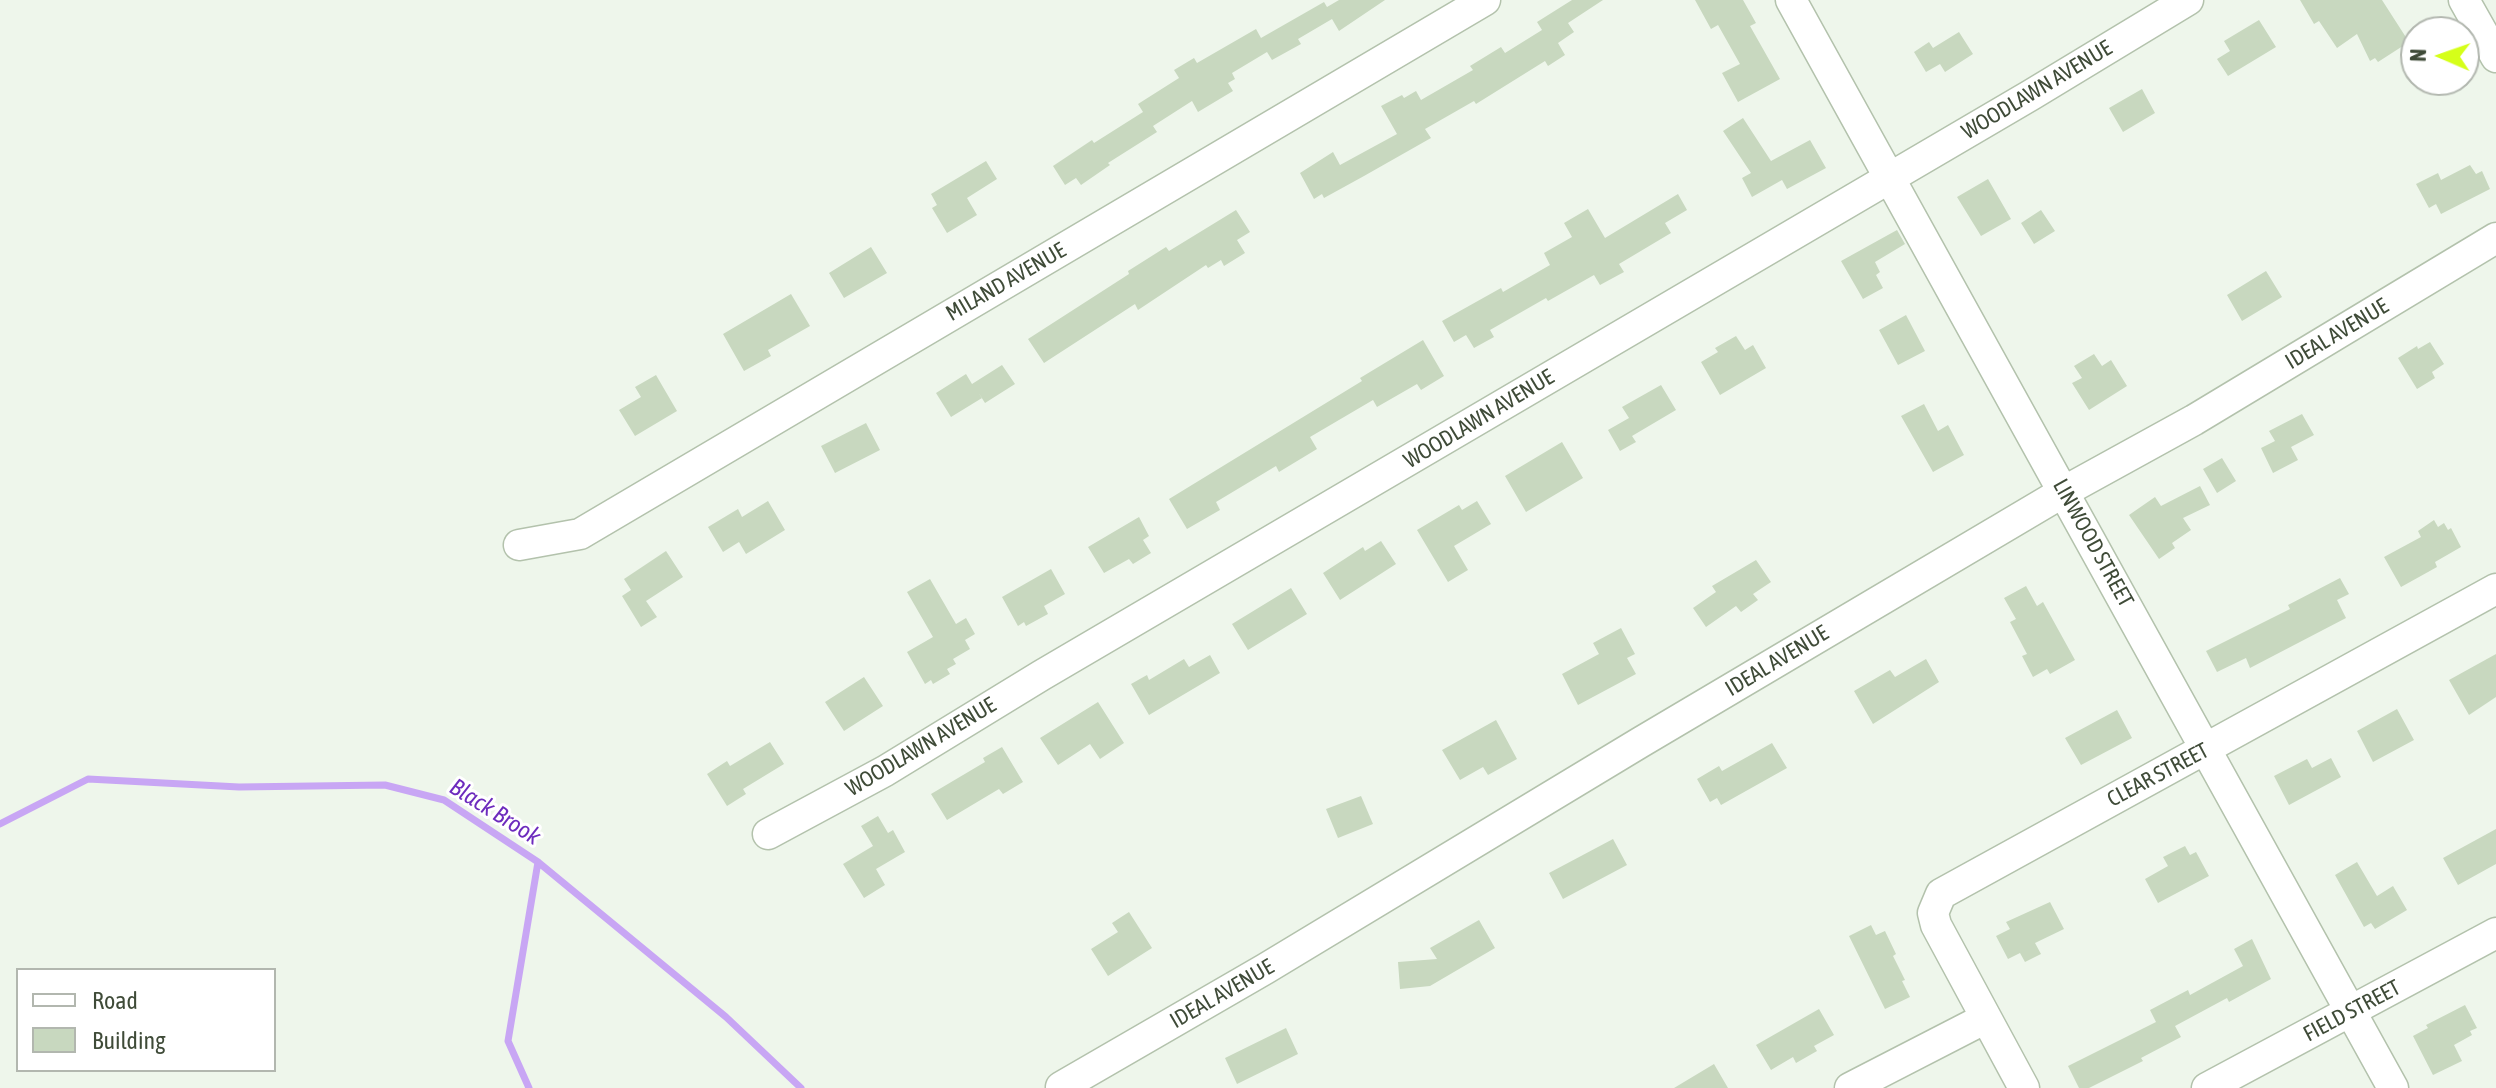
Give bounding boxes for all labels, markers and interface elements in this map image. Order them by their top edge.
north arrow [2400,16,2480,96]
street label: WOODLAWN AVENUE [1957,35,2117,145]
text: N [2405,48,2431,62]
street label: MILAND AVENUE [941,237,1071,327]
street label: IDEAL AVENUE [2281,293,2393,375]
street label: WOODLAWN AVENUE [1399,364,1559,474]
street label: LINWOOD STREET [2047,474,2139,612]
street label: IDEAL AVENUE [1721,620,1833,702]
street label: WOODLAWN AVENUE [841,692,1001,802]
street label: CLEAR STREET [2103,737,2213,813]
water label: Black Brook [444,773,546,851]
street label: IDEAL AVENUE [1165,954,1279,1034]
legend [16,968,276,1072]
street label: FIELD STREET [2299,974,2405,1048]
text: Road [92,987,138,1014]
text: Building [92,1027,165,1054]

